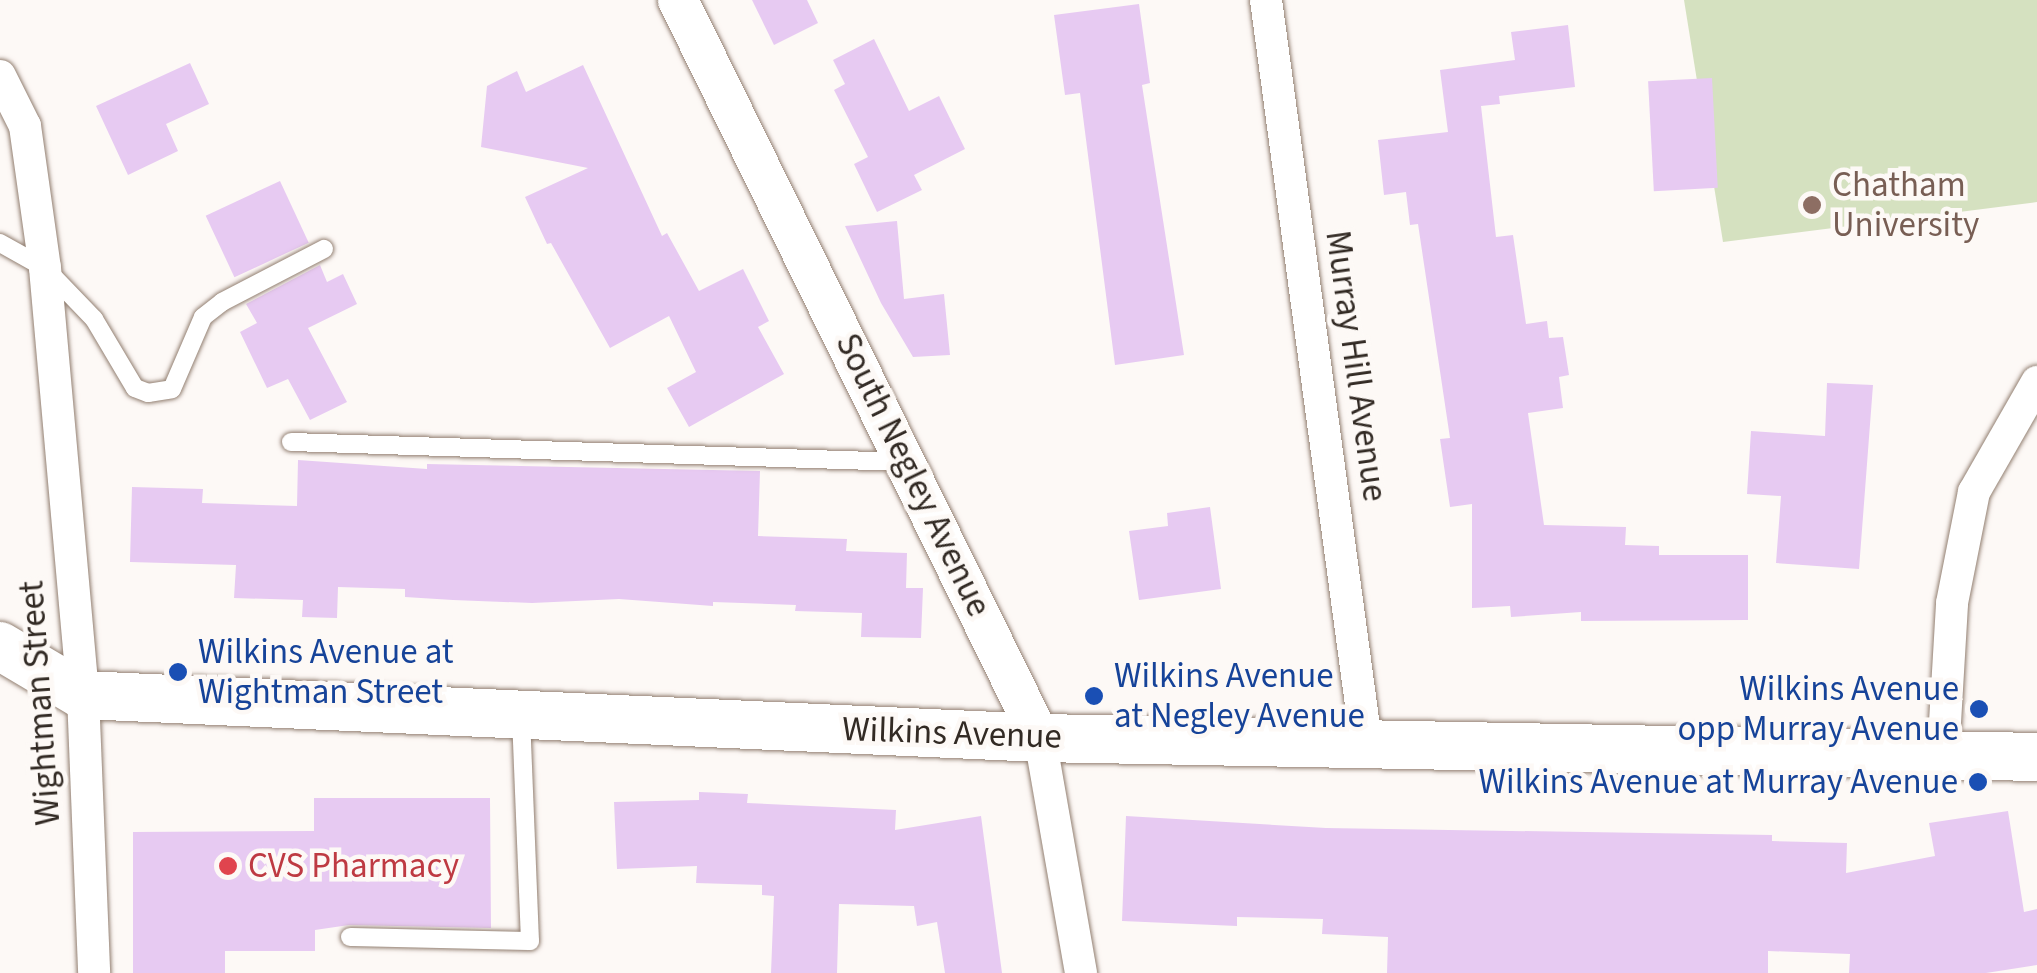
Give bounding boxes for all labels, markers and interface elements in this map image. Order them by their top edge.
place label: Chatham University [1832,164,1979,246]
marker: Chatham University [1801,194,1823,216]
street label: Murray Hill Avenue [1316,228,1396,504]
street label: South Negley Avenue [826,327,1000,623]
street label: Wightman Street [11,579,69,827]
place label: Wilkins Avenue at Wightman Street [198,631,454,713]
place label: Wilkins Avenue at Negley Avenue [1114,655,1365,737]
marker: Wilkins Avenue at Wightman Street [167,661,189,683]
place label: Wilkins Avenue opp Murray Avenue [1677,668,1959,750]
marker: Wilkins Avenue at Negley Avenue [1083,685,1105,707]
marker: Wilkins Avenue opp Murray Avenue [1968,698,1990,720]
street label: Wilkins Avenue [842,708,1062,758]
place label: Wilkins Avenue at Murray Avenue [1479,761,1958,803]
marker: Wilkins Avenue at Murray Avenue [1967,771,1989,793]
place label: CVS Pharmacy [248,845,459,887]
marker: CVS Pharmacy [217,855,239,877]

